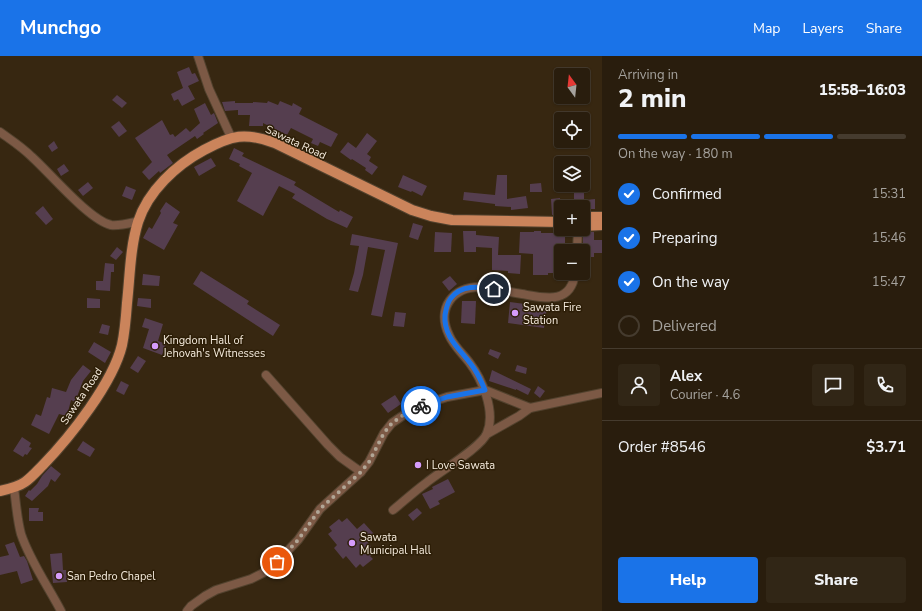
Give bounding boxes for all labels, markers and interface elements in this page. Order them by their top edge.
text: Munchgo [20,15,101,41]
text: Map [753,19,780,38]
text: Layers [802,19,844,38]
text: Share [866,19,902,38]
text: Arriving in [618,66,678,84]
north arrow [554,68,590,104]
map controls [554,68,590,280]
text: 15:58–16:03 [819,80,906,100]
text: 2 min [618,81,686,116]
button: locate [554,112,590,148]
street label: Sawata Road [263,122,329,163]
text: On the way · 180 m [618,145,733,163]
button: layers [554,156,590,192]
icon: check [618,183,640,205]
text: Confirmed [652,184,722,204]
text: 15:31 [872,185,906,203]
button: + [554,200,590,236]
icon: check [618,227,640,249]
text: Preparing [652,228,717,248]
text: 15:46 [872,229,906,247]
button: − [554,244,590,280]
icon: check [618,271,640,293]
pin [477,272,511,306]
text: On the way [652,272,730,292]
text: 15:47 [872,273,906,291]
icon: home [483,278,505,300]
place label: Sawata Fire Station [523,300,581,328]
marker: Sawata Fire Station [510,308,520,318]
text: Delivered [652,316,717,336]
place label: Kingdom Hall of Jehovah's Witnesses [162,333,265,361]
marker: Kingdom Hall of Jehovah's Witnesses [150,341,160,351]
button: person [618,364,660,406]
button: chat [812,364,854,406]
button: phone [864,364,906,406]
street label: Sawata Road [57,365,106,428]
text: Alex [670,366,702,386]
courier [401,386,441,426]
text: Courier · 4.6 [670,386,740,404]
icon: bike [410,395,432,417]
text: Order #8546 [618,437,706,457]
text: $3.71 [866,437,906,457]
place label: I Love Sawata [426,458,495,473]
marker: I Love Sawata [413,460,423,470]
place label: Sawata Municipal Hall [360,530,432,558]
marker: Sawata Municipal Hall [347,538,357,548]
pin [260,545,294,579]
icon: bag [266,551,288,573]
button: Help [618,557,758,603]
button: Share [766,557,906,603]
place label: San Pedro Chapel [67,569,156,584]
marker: San Pedro Chapel [54,571,64,581]

